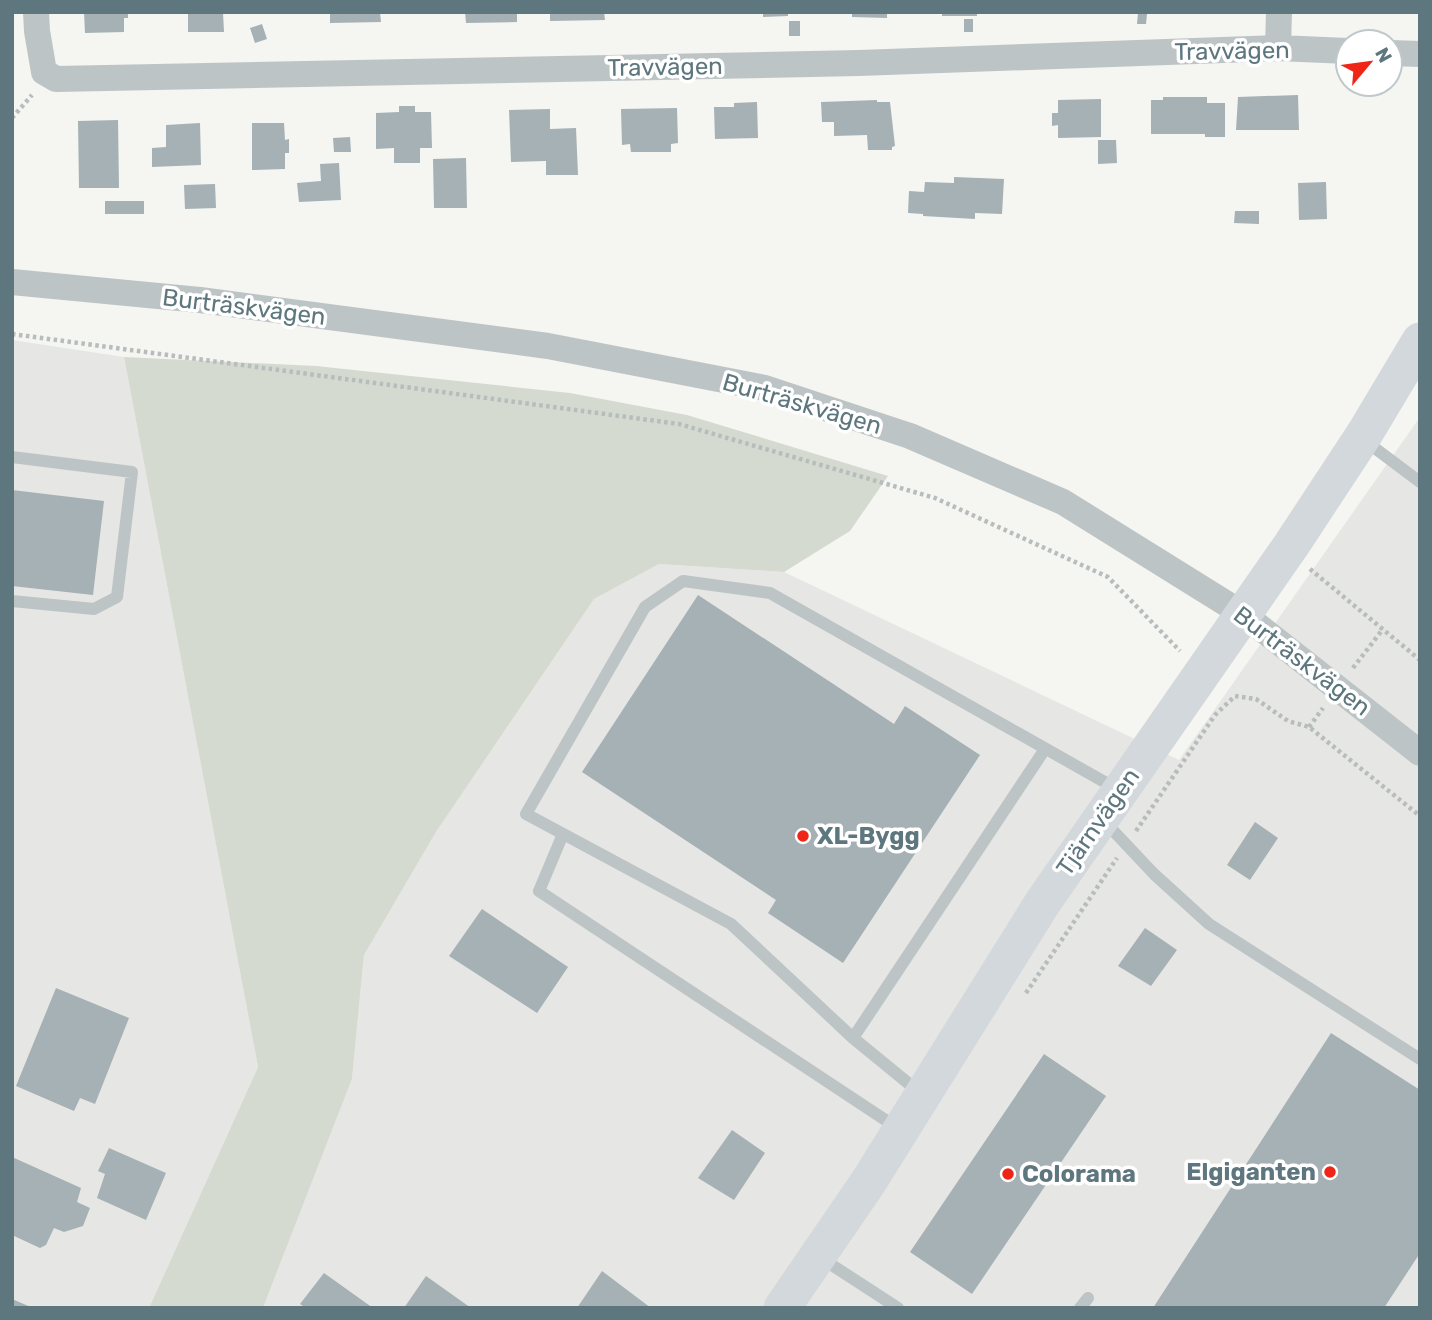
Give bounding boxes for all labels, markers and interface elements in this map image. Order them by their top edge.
north arrow [1334,28,1404,98]
street label: Travvägen [1174,36,1290,66]
text: N [1370,43,1397,67]
street label: Travvägen [607,52,723,82]
street label: Burträskvägen [161,283,327,331]
street label: Burträskvägen [719,368,885,440]
street label: Burträskvägen [1228,600,1376,722]
street label: Tjärnvägen [1051,763,1145,881]
place label: XL-Bygg [817,822,920,850]
marker: XL-Bygg [795,828,811,844]
place label: Elgiganten [1186,1158,1316,1186]
place label: Colorama [1022,1160,1136,1188]
marker: Elgiganten [1322,1164,1338,1180]
marker: Colorama [1000,1166,1016,1182]

